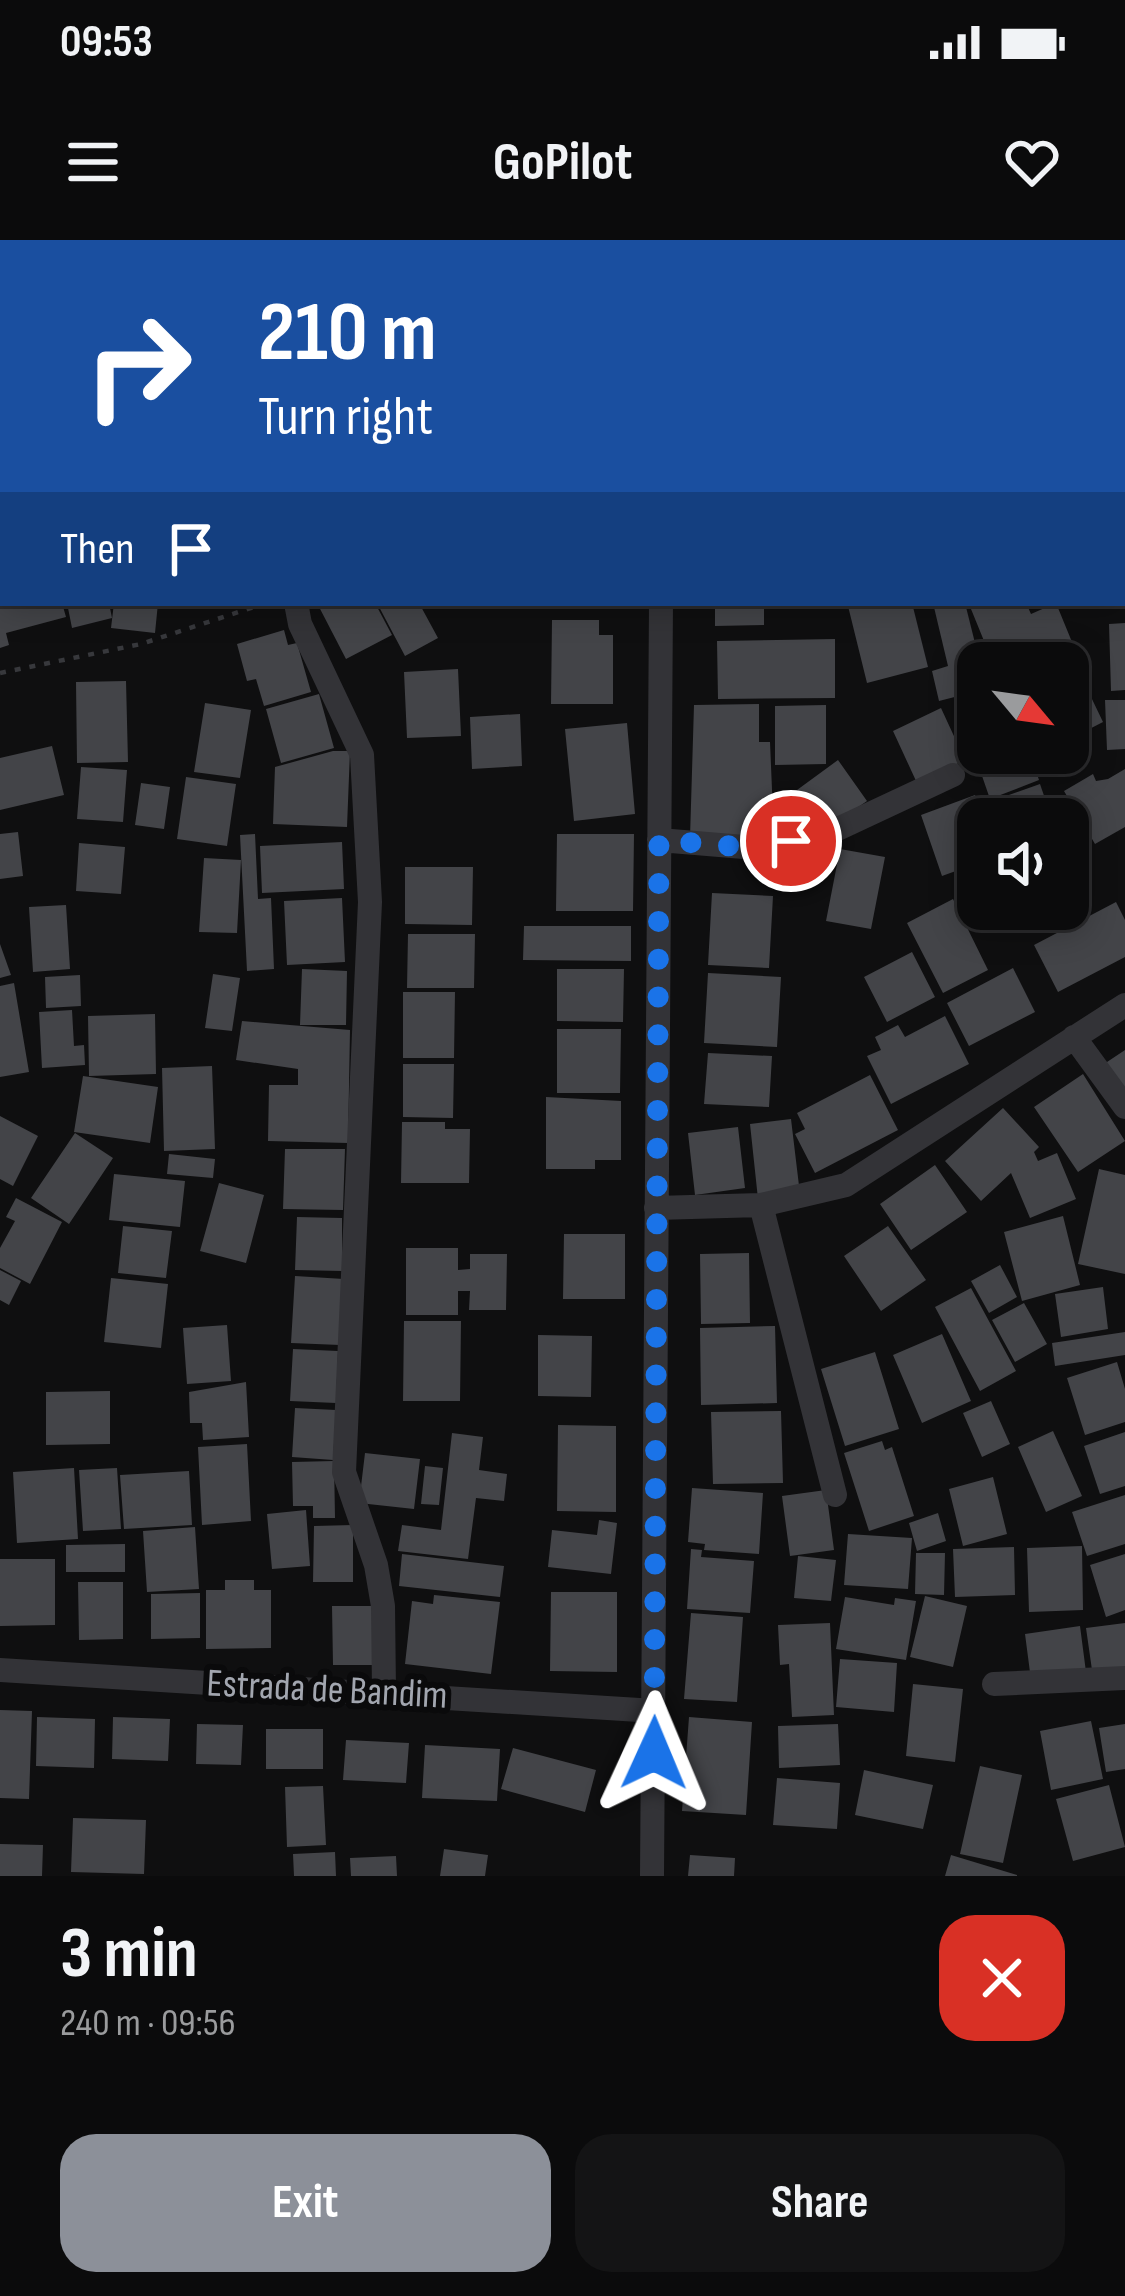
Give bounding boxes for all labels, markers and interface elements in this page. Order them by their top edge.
text: 09:53 [60,15,153,70]
icon: menu [60,129,126,195]
icon: heart [999,129,1065,195]
text: GoPilot [493,130,632,195]
text: 210 m [258,283,437,384]
icon: right [60,288,216,444]
text: Turn right [258,385,433,450]
icon: arrive [158,516,224,582]
text: Then [60,522,134,577]
north arrow [957,642,1089,774]
map controls [957,642,1089,930]
pin [740,790,842,892]
button: sound [957,798,1089,930]
icon: arrive [758,808,824,874]
street label: Estrada de Bandim [205,1660,449,1720]
position arrow [591,1690,717,1816]
text: 3 min [60,1911,198,1998]
button: close [939,1915,1065,2041]
text: 240 m · 09:56 [60,2000,236,2047]
button: Exit [60,2134,551,2272]
button: Share [575,2134,1065,2272]

